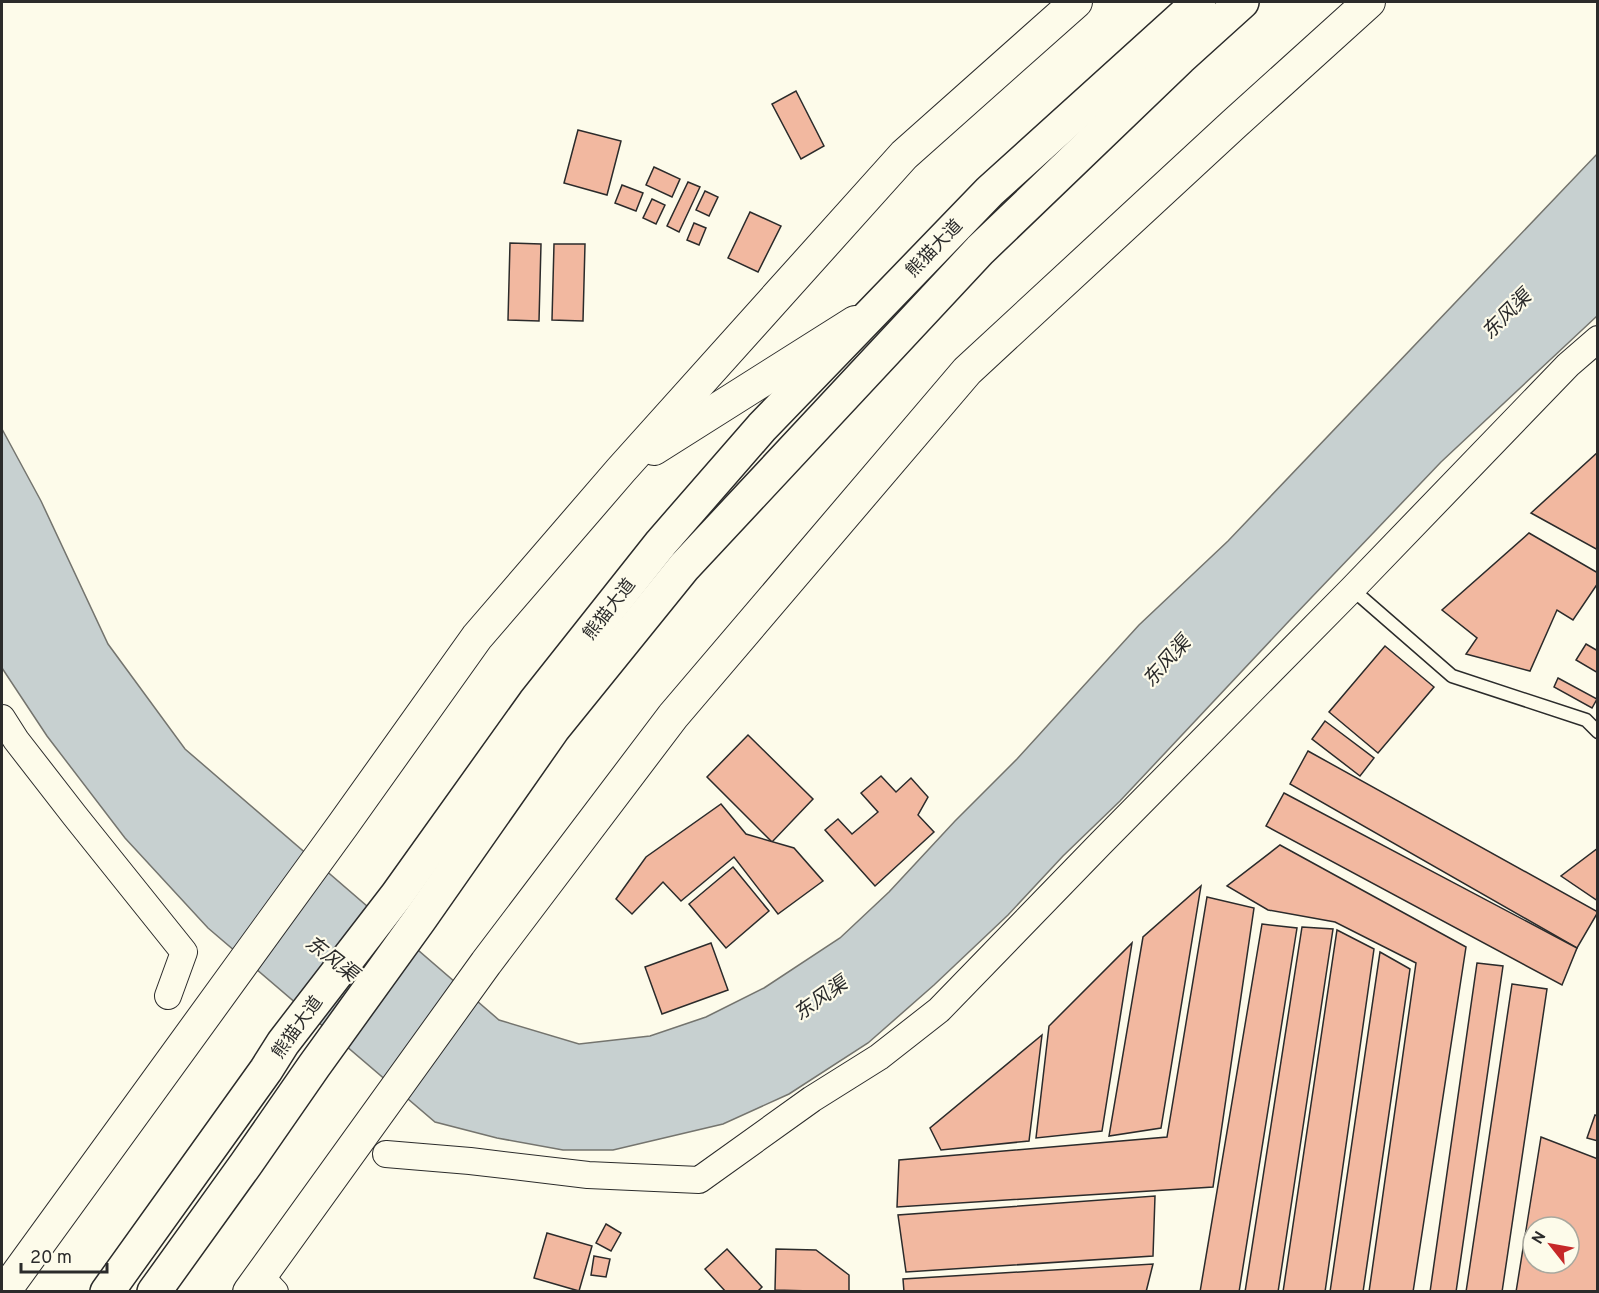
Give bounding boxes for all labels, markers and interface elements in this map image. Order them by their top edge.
street label: 熊猫大道 [902,215,968,283]
water label: 东风渠 [1477,283,1540,346]
street label: 熊猫大道 [579,574,641,645]
water label: 东风渠 [1138,629,1199,693]
water label: 东风渠 [299,931,365,990]
water label: 东风渠 [789,970,856,1027]
street label: 熊猫大道 [268,992,329,1064]
north arrow [1521,1215,1581,1275]
text: N [1528,1228,1551,1248]
scale bar [21,1236,106,1274]
text: 20 m [30,1247,72,1270]

